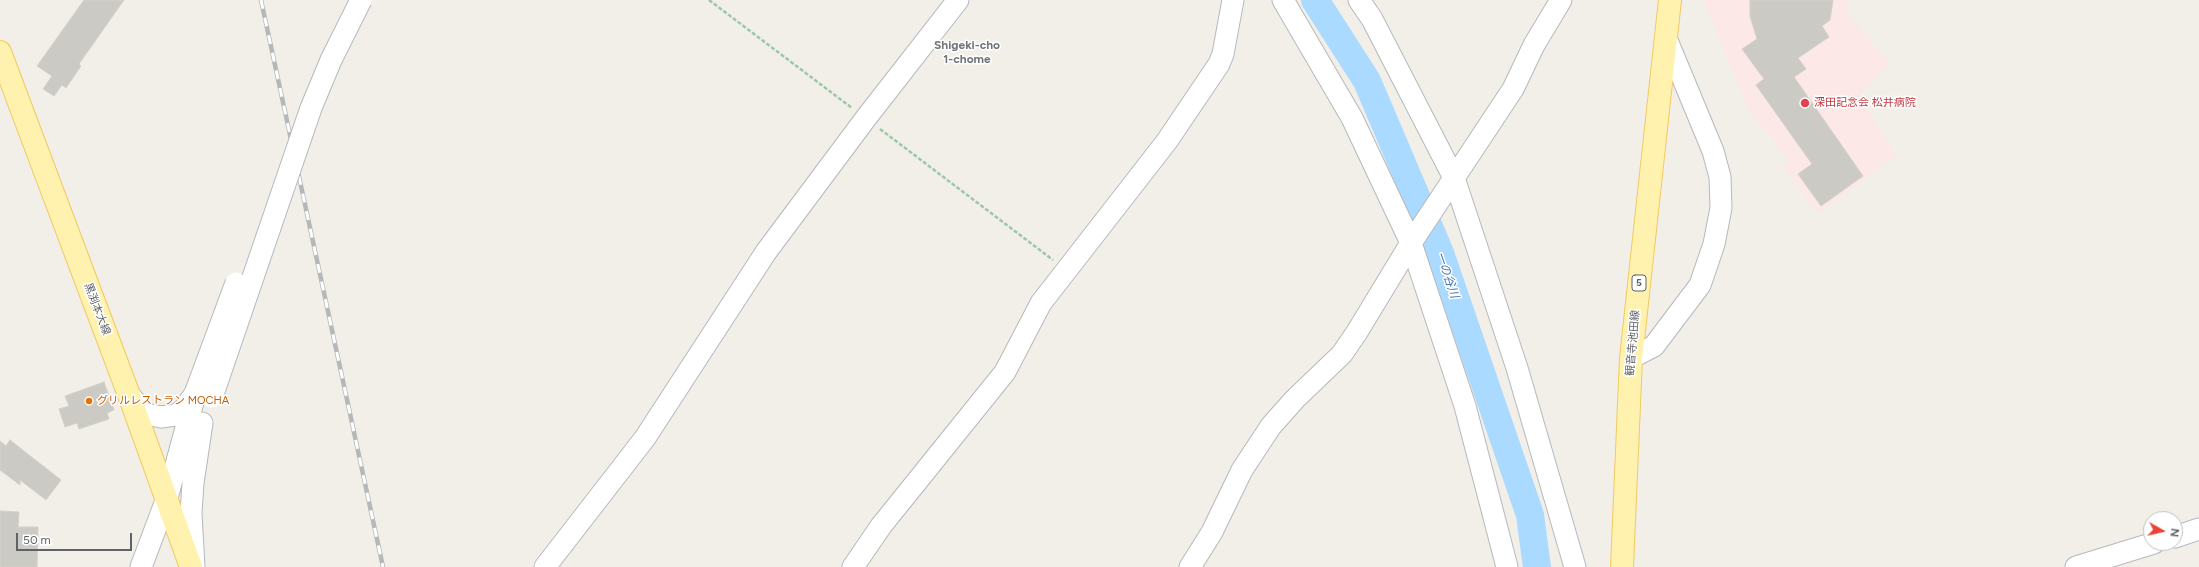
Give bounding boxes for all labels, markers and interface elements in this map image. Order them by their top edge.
district label: Shigeki-cho 1-chome [934,38,1000,66]
place label: 深田記念会 松井病院 [1814,96,1916,110]
marker: 深田記念会 松井病院 [1799,97,1811,109]
water label: 一の谷川 [1432,250,1462,300]
road number: 5 [1632,275,1646,291]
street label: 黒渕本大線 [81,281,113,337]
street label: 観音寺池田線 [1624,310,1642,376]
place label: グリルレストラン MOCHA [97,394,229,408]
marker: グリルレストラン MOCHA [84,396,94,406]
north arrow [2143,511,2183,551]
scale bar [18,525,134,551]
text: N [2167,527,2181,538]
text: 50 m [23,533,51,547]

